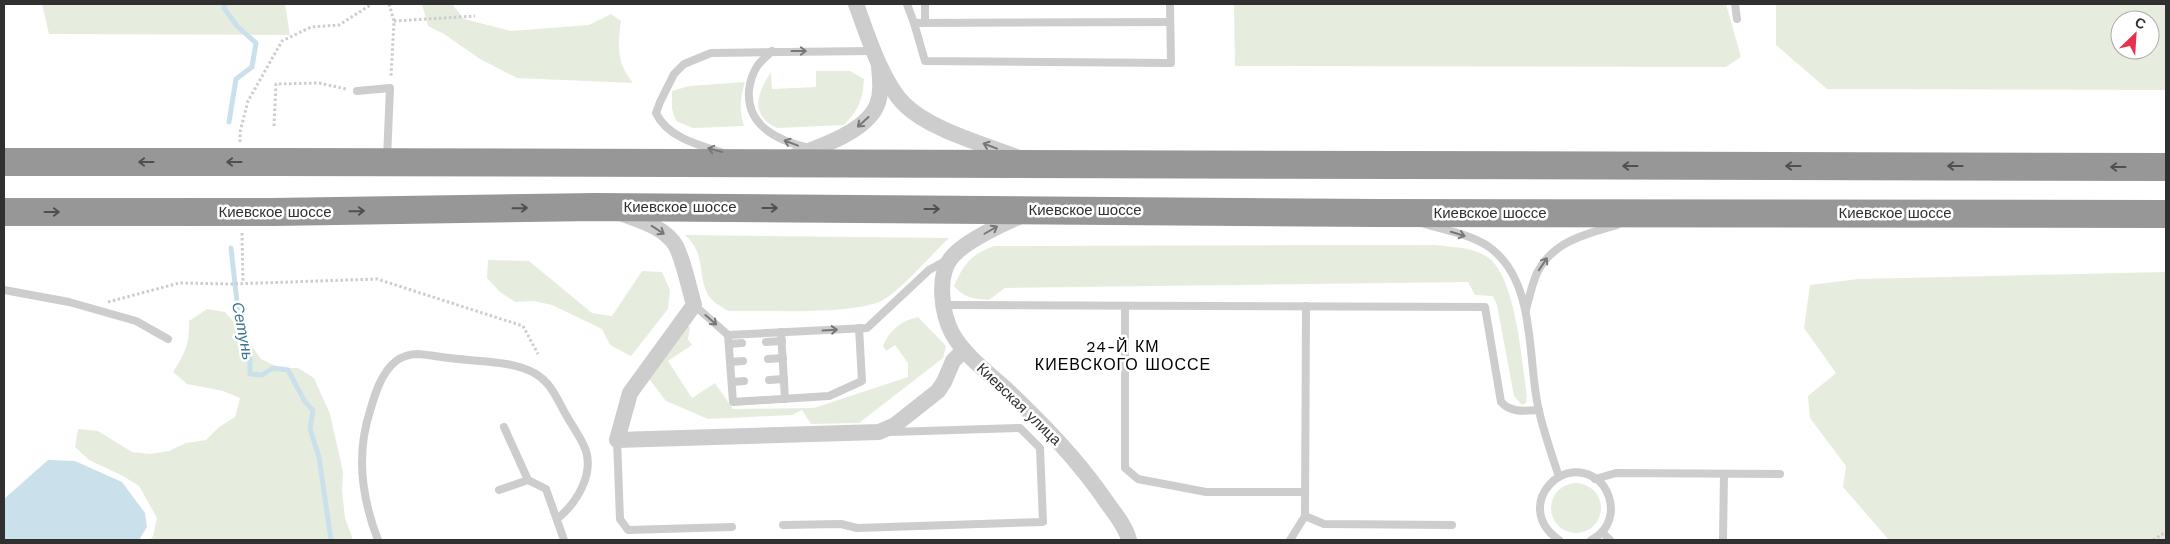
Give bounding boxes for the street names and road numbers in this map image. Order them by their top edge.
street label: Киевское шоссе [623,198,737,216]
street label: Киевское шоссе [1028,201,1142,219]
street label: Киевское шоссе [218,203,332,221]
street label: Киевское шоссе [1433,204,1547,222]
street label: Киевское шоссе [1838,204,1952,222]
street label: Киевская улица [973,359,1065,449]

